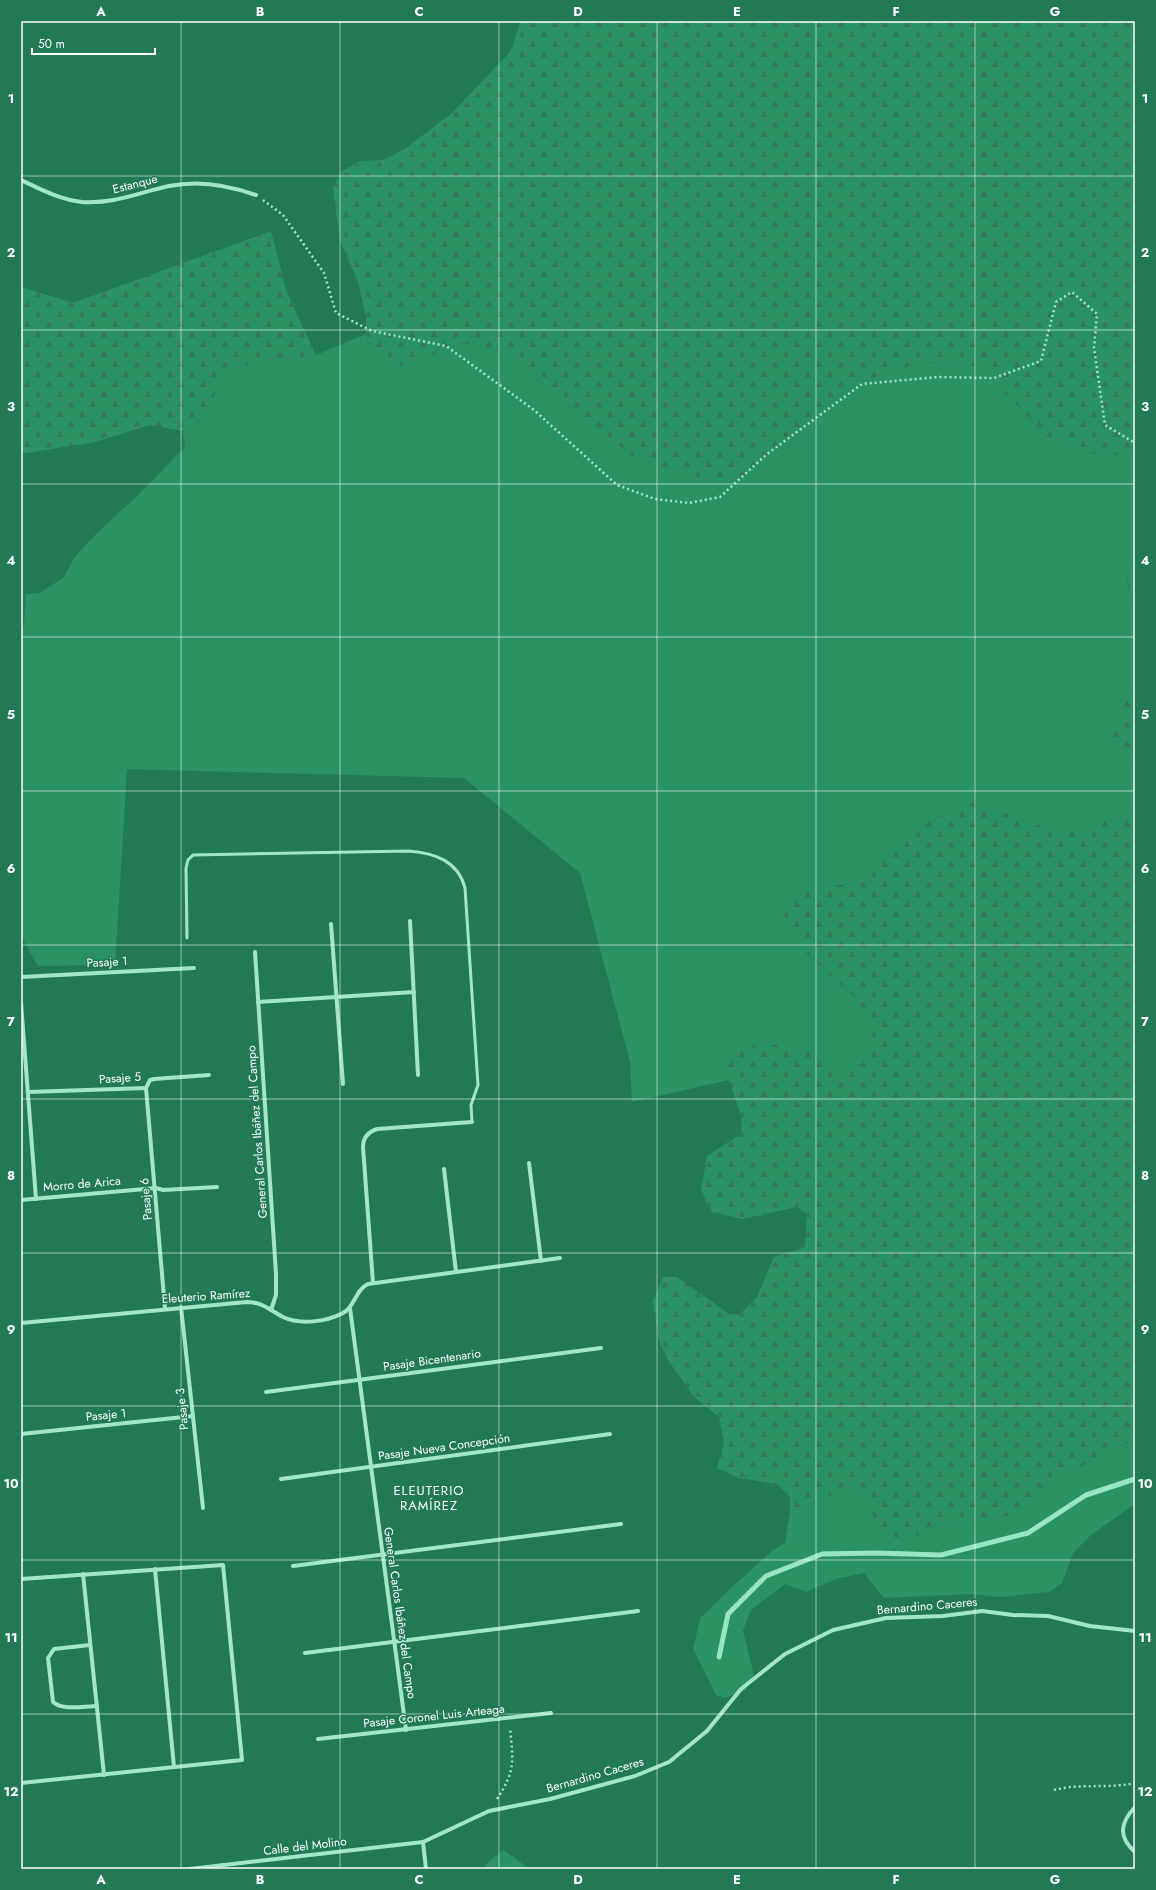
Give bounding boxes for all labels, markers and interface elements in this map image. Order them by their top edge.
text: A [95,2,106,21]
text: B [256,2,265,21]
text: C [414,2,424,21]
text: D [573,2,583,21]
text: E [733,2,741,21]
text: F [892,2,900,21]
text: G [1050,2,1061,21]
scale bar [32,30,155,56]
text: 50 m [38,35,65,53]
text: 1 [8,89,14,108]
text: 1 [1142,89,1148,108]
street label: Estanque [111,170,159,198]
text: 2 [7,243,15,262]
text: 2 [1141,243,1149,262]
text: 3 [7,397,15,416]
text: 3 [1141,397,1149,416]
text: 4 [6,551,16,570]
text: 4 [1140,551,1150,570]
text: 5 [7,705,15,724]
text: 5 [1141,705,1149,724]
text: 6 [7,859,16,878]
text: 6 [1141,859,1150,878]
street label: Pasaje 1 [86,952,128,972]
text: 7 [7,1012,15,1031]
text: 7 [1141,1012,1149,1031]
street label: General Carlos Ibáñez del Campo [242,1045,272,1219]
street label: Pasaje 5 [98,1068,142,1088]
text: 8 [7,1166,15,1185]
text: 8 [1141,1166,1149,1185]
street label: Morro de Arica [42,1172,122,1196]
street label: Pasaje 6 [135,1177,157,1221]
street label: Eleuterio Ramírez [161,1284,251,1308]
text: 9 [7,1320,16,1339]
text: 9 [1141,1320,1150,1339]
street label: Pasaje Bicentenario [382,1344,482,1376]
street label: Pasaje 3 [171,1387,193,1431]
street label: Pasaje 1 [85,1404,127,1426]
street label: Pasaje Nueva Concepción [377,1429,511,1465]
text: 10 [3,1474,19,1493]
text: 10 [1137,1474,1153,1493]
district label: ELEUTERIO RAMÍREZ [393,1481,465,1515]
street label: General Carlos Ibáñez del Campo [379,1526,421,1700]
street label: Bernardino Caceres [876,1593,978,1619]
text: 11 [4,1628,18,1647]
text: 11 [1138,1628,1152,1647]
street label: Pasaje Coronel Luis Arteaga [362,1700,506,1732]
street label: Bernardino Caceres [544,1752,646,1797]
text: 12 [3,1782,19,1801]
text: 12 [1137,1782,1153,1801]
street label: Calle del Molino [262,1832,348,1860]
text: A [95,1870,106,1889]
text: B [256,1870,265,1889]
text: C [414,1870,424,1889]
text: D [573,1870,583,1889]
text: E [733,1870,741,1889]
text: F [892,1870,900,1889]
text: G [1050,1870,1061,1889]

